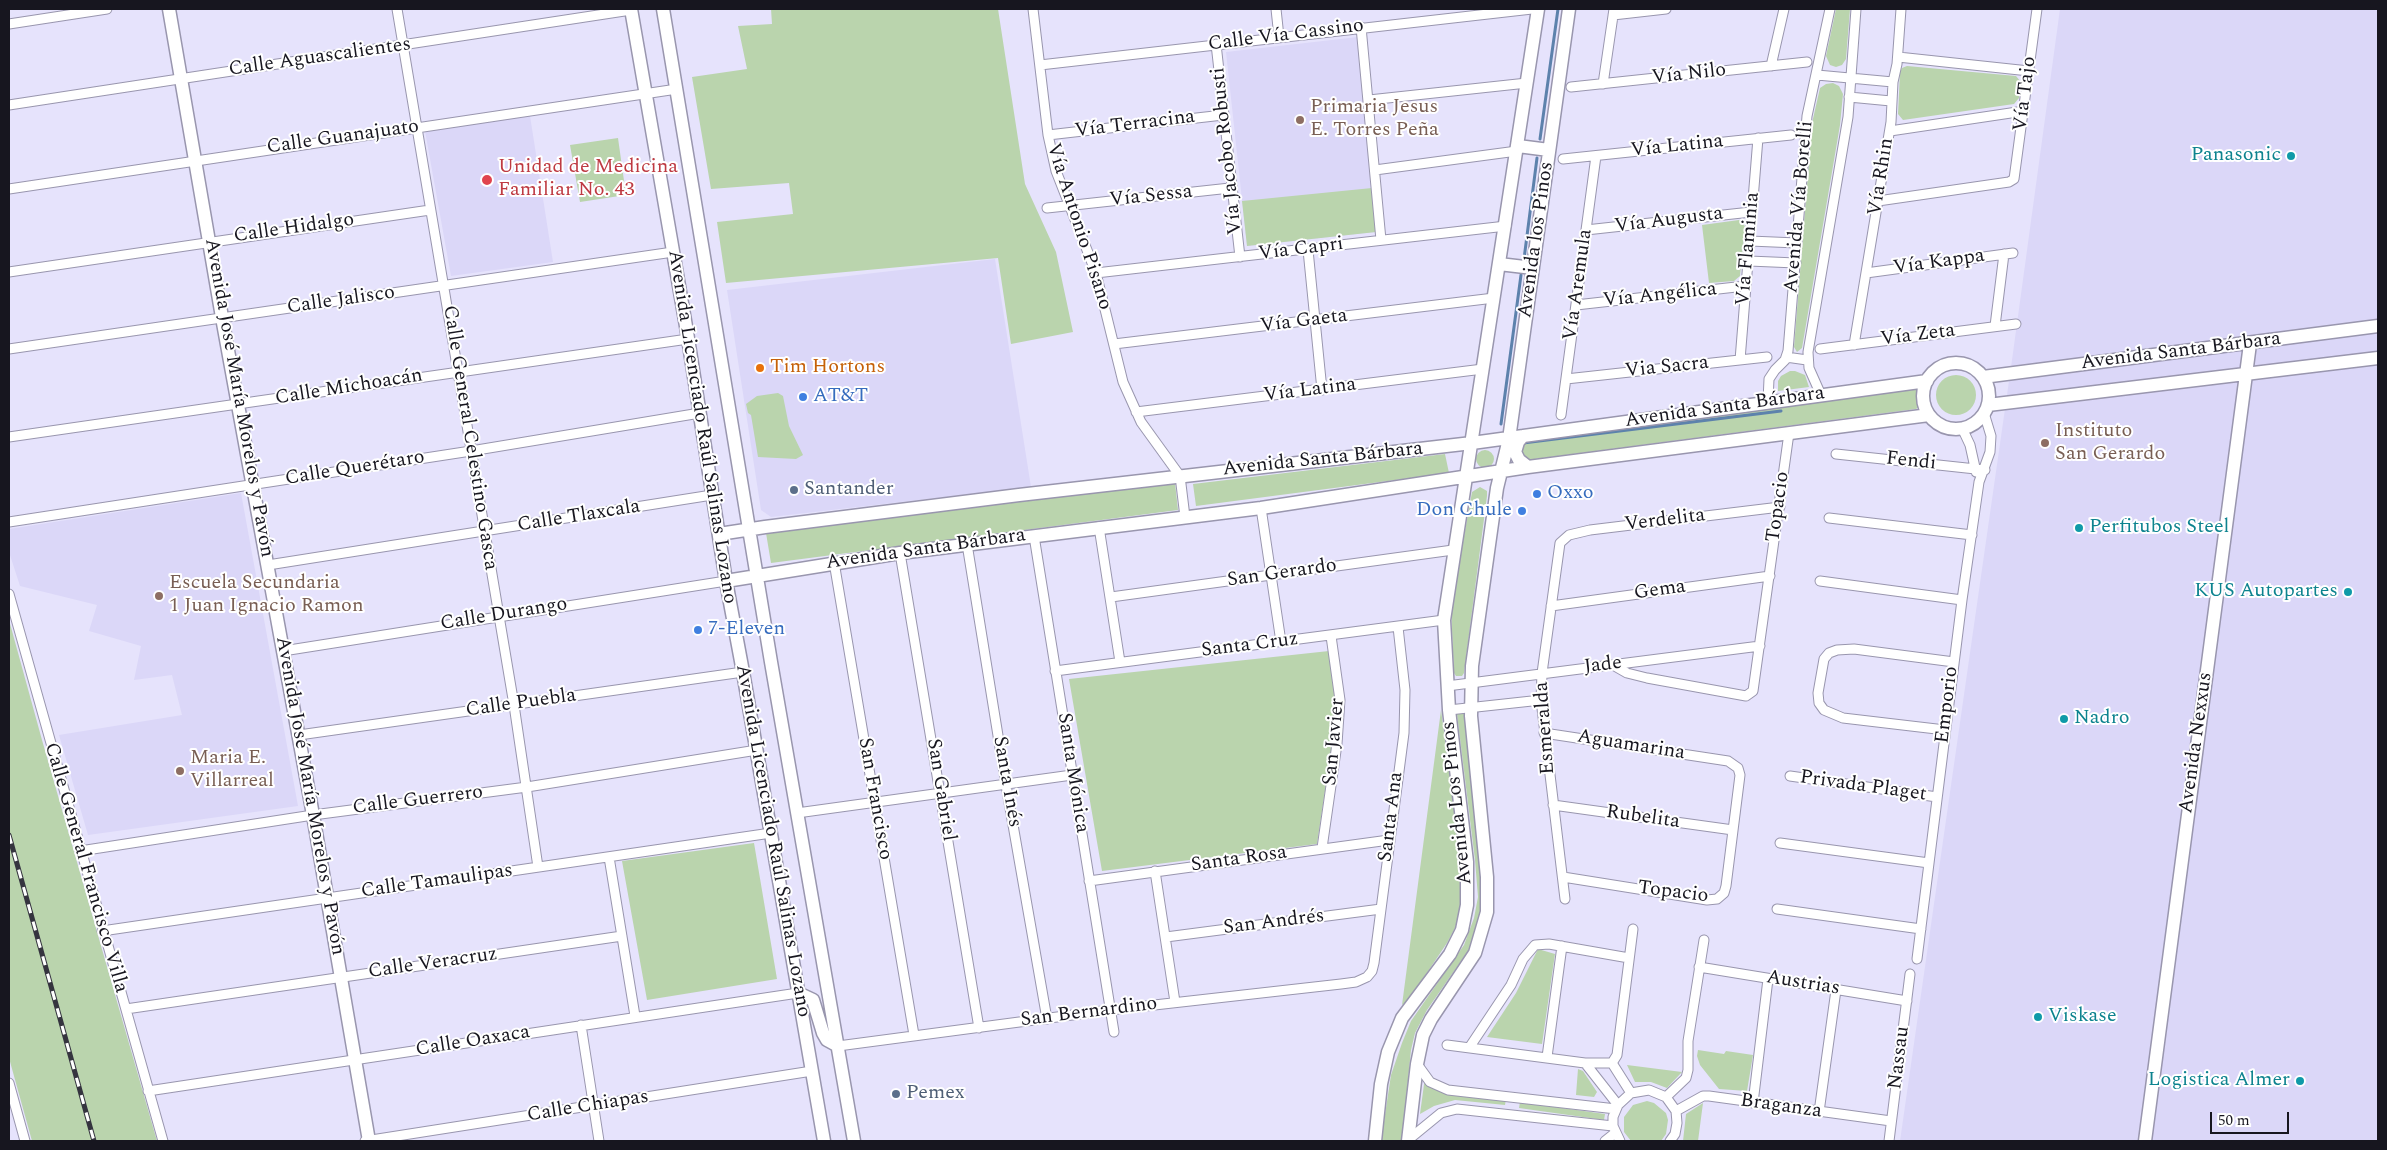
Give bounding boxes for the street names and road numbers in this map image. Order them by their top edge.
street label: Calle Vía Cassino [1207,15,1365,57]
street label: Calle Aguascalientes [227,33,413,83]
street label: Vía Tajo [2009,55,2043,133]
street label: Vía Nilo [1651,59,1727,91]
street label: Vía Jacobo Robusti [1207,66,1249,236]
street label: Vía Terracina [1073,106,1197,144]
street label: Calle Guanajuato [265,115,421,161]
street label: Avenida Vía Borelli [1781,120,1819,294]
street label: Vía Latina [1630,130,1724,164]
street label: Vía Rhin [1864,136,1900,218]
street label: Vía Antonio Pisano [1040,141,1116,313]
street label: Avenida los Pinos [1514,160,1560,320]
street label: Vía Sessa [1108,181,1194,213]
street label: Vía Flaminia [1732,191,1766,307]
street label: Vía Augusta [1613,202,1725,240]
street label: Calle Hidalgo [232,209,356,249]
street label: Vía Aremula [1559,228,1599,342]
street label: Vía Capri [1257,233,1345,267]
street label: Avenida José María Morelos y Pavón [198,237,278,559]
street label: Vía Kappa [1892,245,1986,281]
street label: Avenida Licenciado Raúl Salinas Lozano [661,248,741,606]
street label: Vía Angélica [1602,278,1718,314]
street label: Calle Jalisco [286,282,396,320]
street label: Calle General Celestino Gasca [436,304,502,572]
street label: Vía Gaeta [1259,305,1349,339]
street label: Vía Zeta [1879,320,1957,352]
street label: Avenida Santa Bárbara [2080,328,2282,376]
street label: Via Sacra [1624,352,1710,384]
street label: Calle Michoacán [274,364,424,412]
street label: Vía Latina [1262,373,1358,409]
street label: Avenida Santa Bárbara [1624,382,1826,434]
street label: Avenida Santa Bárbara [1222,438,1424,482]
street label: Calle Querétaro [284,446,426,492]
street label: Fendi [1885,447,1937,477]
street label: Topacio [1762,470,1796,544]
street label: Calle Tlaxcala [516,495,642,539]
street label: Verdelita [1623,504,1707,538]
street label: Avenida Santa Bárbara [825,524,1027,576]
street label: San Gerardo [1226,554,1338,594]
street label: Gema [1633,576,1687,606]
street label: Calle Durango [439,593,569,637]
street label: Santa Cruz [1200,628,1300,664]
street label: Avenida José María Morelos y Pavón [269,635,349,957]
street label: Jade [1583,652,1623,680]
street label: Avenida Licenciado Raúl Salinas Lozano [729,663,815,1019]
street label: Emporio [1931,665,1965,745]
street label: Avenida Nexxus [2175,671,2219,815]
street label: Esmeralda [1531,681,1561,775]
street label: Calle Puebla [464,684,578,724]
street label: San Javier [1319,697,1351,787]
street label: Santa Mónica [1051,711,1093,835]
street label: Avenida Los Pinos [1437,720,1479,886]
street label: Aguamarina [1575,726,1687,766]
street label: Santa Inés [986,735,1026,829]
street label: San Francisco [851,736,897,862]
street label: San Gabriel [920,737,960,843]
street label: Calle General Francisco Villa [38,740,132,996]
street label: Privada Plaget [1798,766,1928,808]
street label: Santa Ana [1375,771,1409,863]
street label: Calle Guerrero [351,781,485,821]
street label: Rubelita [1604,801,1682,835]
street label: Santa Rosa [1189,841,1289,879]
street label: Calle Tamaulipas [359,859,515,905]
street label: Topacio [1636,877,1710,909]
street label: San Andrés [1222,905,1326,941]
street label: Calle Veracruz [367,943,499,985]
street label: Austrias [1764,966,1842,1002]
street label: San Bernardino [1019,993,1159,1033]
street label: Calle Oaxaca [414,1021,532,1063]
street label: Nassau [1884,1025,1916,1091]
street label: Calle Chiapas [526,1086,650,1128]
street label: Braganza [1739,1089,1823,1125]

